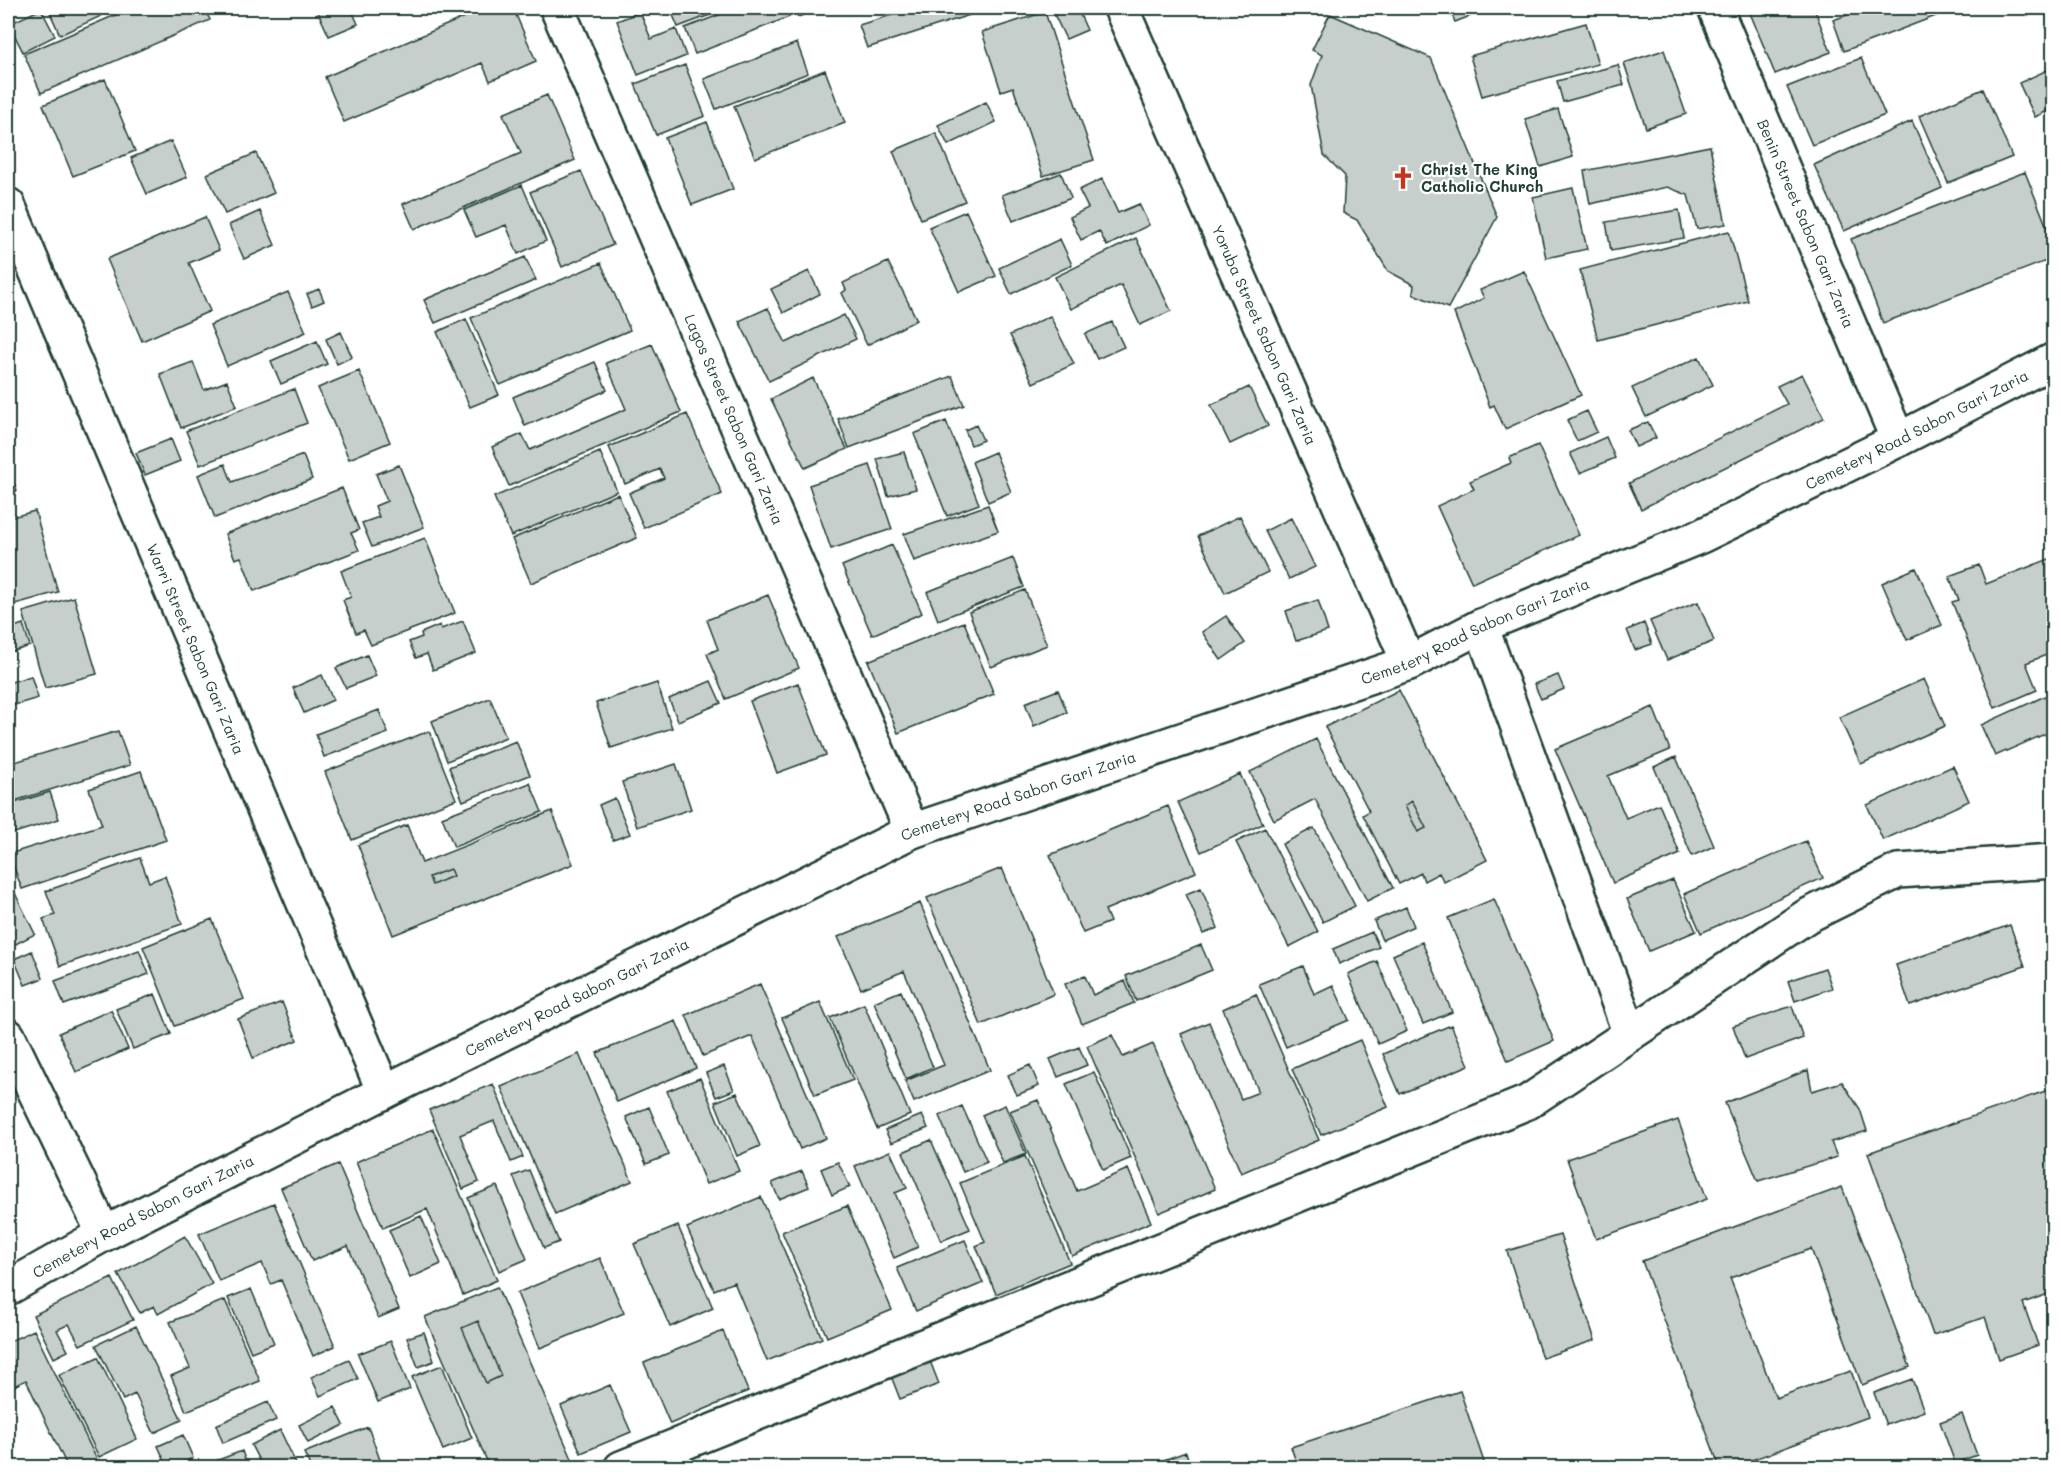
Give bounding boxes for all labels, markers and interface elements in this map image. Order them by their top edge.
street label: Benin Street Sabon Gari Zaria [1753,116,1859,331]
place label: Christ The King Catholic Church [1421,159,1544,196]
church icon: Christ The King Catholic Church [1390,165,1416,191]
street label: Yoruba Street Sabon Gari Zaria [1208,222,1322,448]
street label: Lagos Street Sabon Gari Zaria [680,311,789,528]
street label: Cemetery Road Sabon Gari Zaria [1802,365,2032,494]
street label: Warri Street Sabon Gari Zaria [143,540,250,757]
street label: Cemetery Road Sabon Gari Zaria [1358,573,1592,689]
street label: Cemetery Road Sabon Gari Zaria [897,746,1138,845]
street label: Cemetery Road Sabon Gari Zaria [461,933,692,1061]
street label: Cemetery Road Sabon Gari Zaria [29,1150,257,1282]

